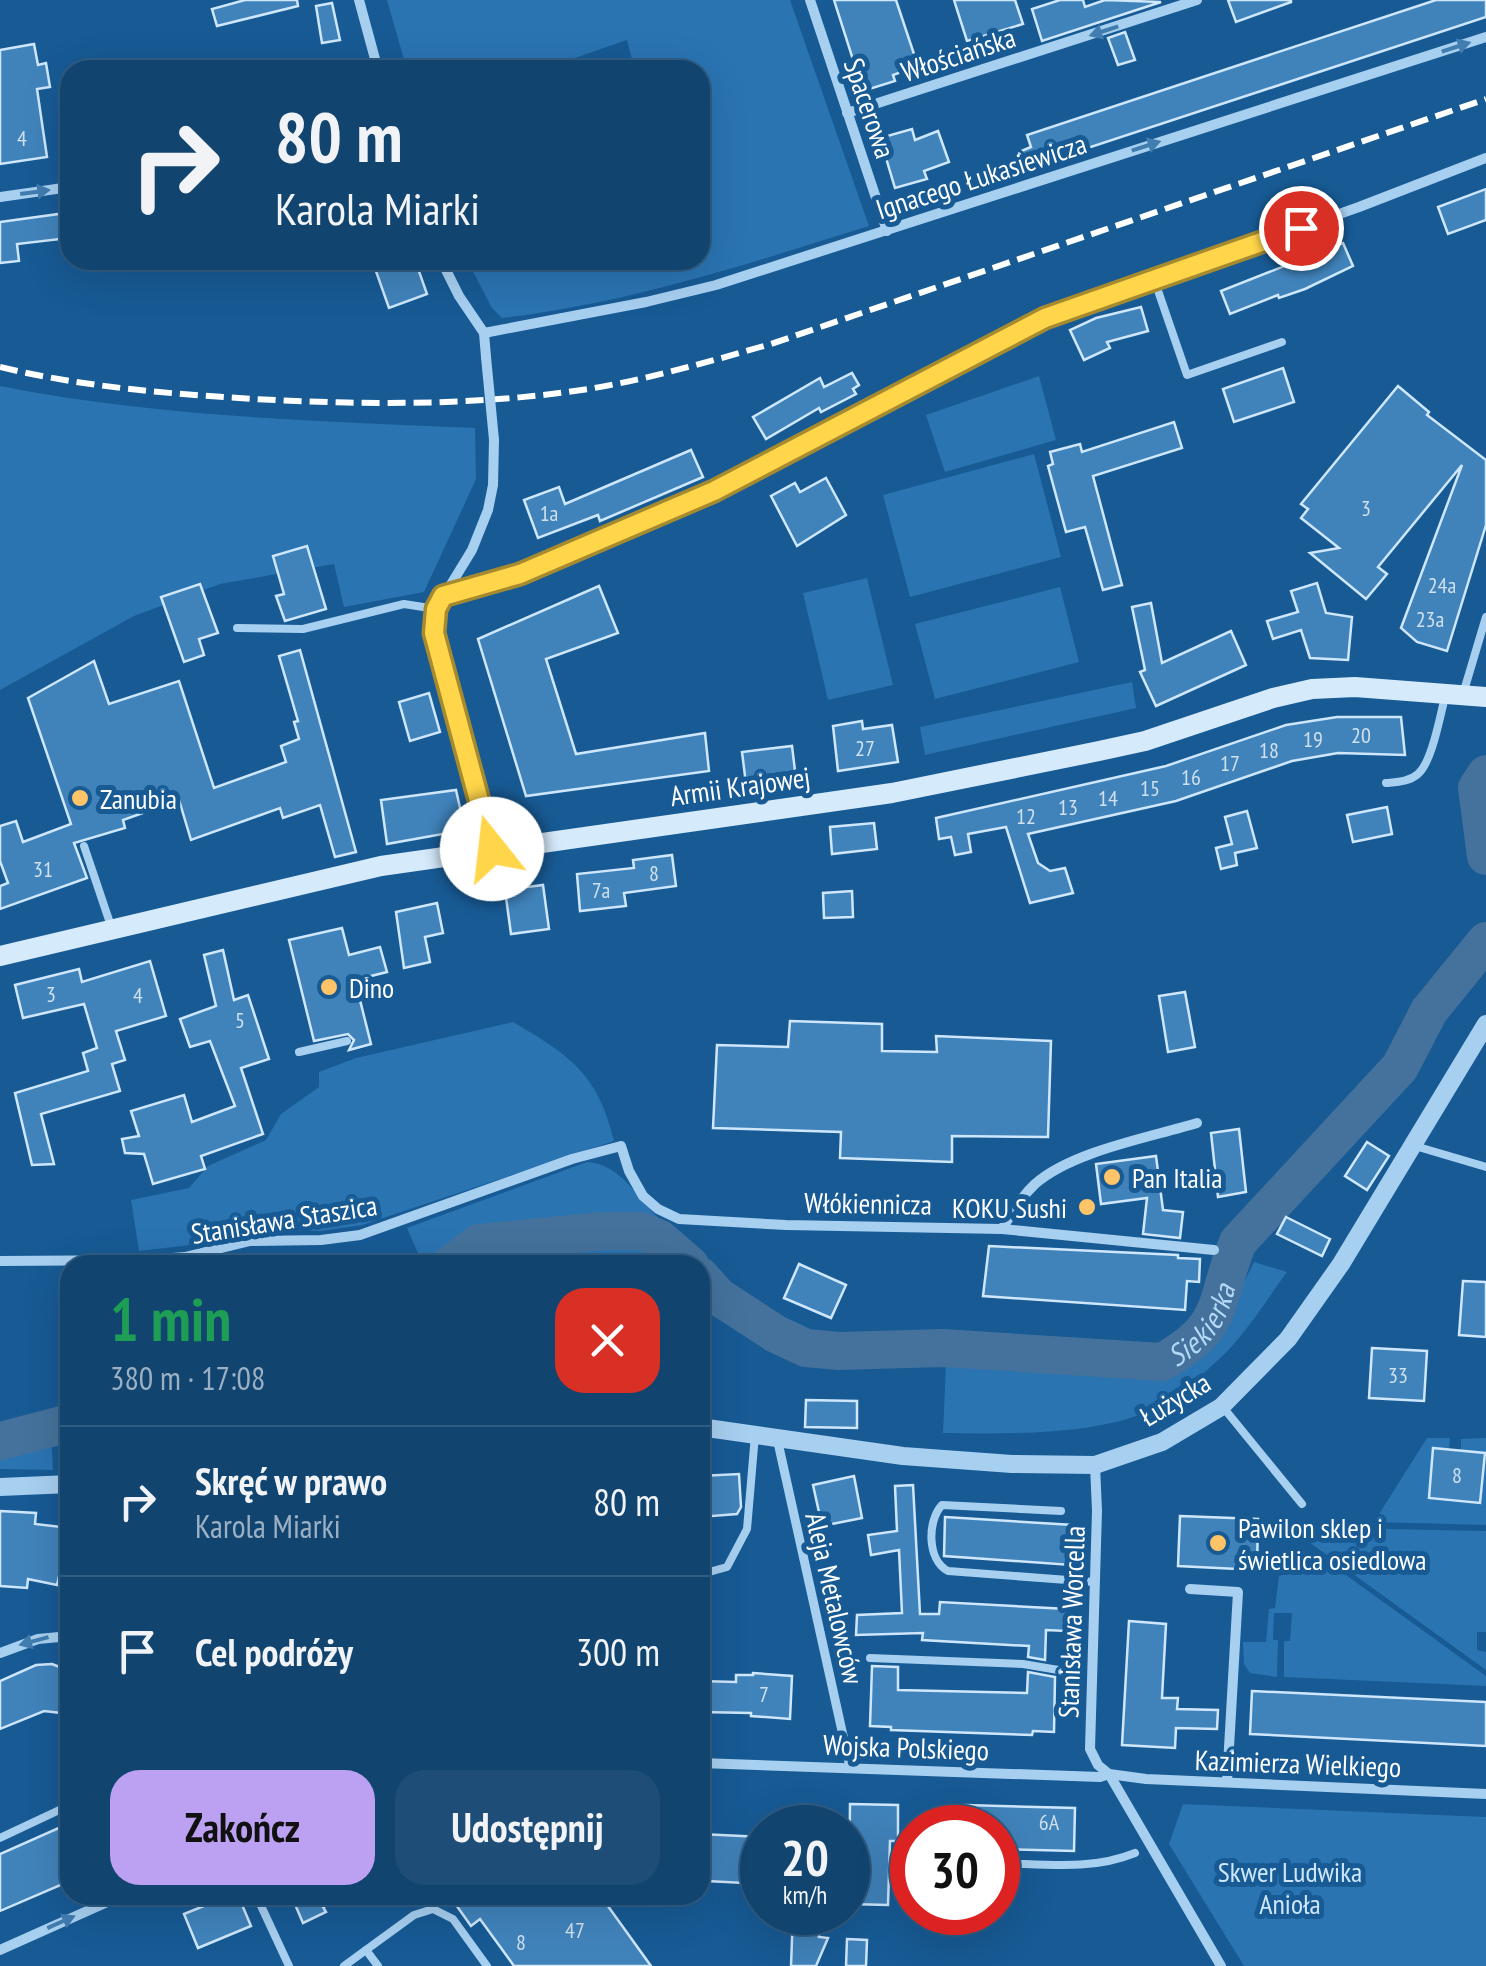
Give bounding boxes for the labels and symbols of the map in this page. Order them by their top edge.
street label: Włościańska [896,18,1020,90]
one-way arrow [1089,24,1119,39]
one-way arrow [1441,38,1471,53]
street label: Spacerowa [836,53,904,163]
house number: 4 [17,124,27,152]
street label: Ignacego Łukasiewicza [871,125,1091,227]
one-way arrow [1132,137,1162,152]
one-way arrow [20,184,51,200]
pin [1259,186,1344,271]
house number: 3 [1361,494,1371,522]
house number: 1a [540,499,558,527]
house number: 24a [1428,571,1456,599]
house number: 23a [1416,605,1444,633]
house number: 20 [1351,721,1371,749]
house number: 19 [1303,725,1323,753]
house number: 27 [855,734,875,762]
house number: 18 [1259,736,1279,764]
house number: 17 [1220,749,1240,777]
street label: Armii Krajowej [668,758,812,814]
house number: 16 [1181,763,1201,791]
house number: 15 [1140,774,1160,802]
place label: Zanubia [100,780,177,817]
house number: 14 [1098,784,1118,812]
marker: Zanubia [69,787,91,809]
house number: 13 [1058,793,1078,821]
position arrow [440,797,544,901]
house number: 12 [1016,802,1036,830]
house number: 31 [33,855,53,883]
house number: 8 [649,859,659,887]
house number: 7a [592,876,610,904]
place label: Dino [349,969,394,1006]
marker: Dino [318,976,340,998]
house number: 3 [46,980,56,1008]
house number: 4 [133,981,143,1009]
house number: 5 [235,1006,245,1034]
place label: Pan Italia [1132,1159,1223,1196]
marker: Pan Italia [1101,1166,1123,1188]
street label: Włókiennicza [804,1183,932,1223]
street label: Stanisława Staszica [188,1186,380,1252]
place label: KOKU Sushi [952,1189,1067,1226]
marker: KOKU Sushi [1076,1196,1098,1218]
water label: Siekierka [1159,1278,1243,1374]
house number: 33 [1388,1361,1408,1389]
street label: Łużycka [1133,1364,1217,1434]
house number: 8 [1452,1461,1462,1489]
street label: Aleja Metalowców [797,1508,873,1688]
place label: Pawilon sklep i świetlica osiedlowa [1238,1509,1426,1578]
street label: Stanisława Worcella [1049,1525,1093,1719]
marker: Pawilon sklep i świetlica osiedlowa [1207,1532,1229,1554]
one-way arrow [18,1634,49,1650]
house number: 7 [759,1680,769,1708]
street label: Wojska Polskiego [823,1726,989,1768]
street label: Kazimierza Wielkiego [1194,1741,1402,1785]
speed limit sign: 30 [890,1805,1020,1935]
house number: 6A [1039,1808,1060,1836]
park label: Skwer Ludwika Anioła [1218,1853,1362,1922]
one-way arrow [46,1914,76,1930]
house number: 47 [565,1916,585,1944]
house number: 8 [516,1928,526,1956]

